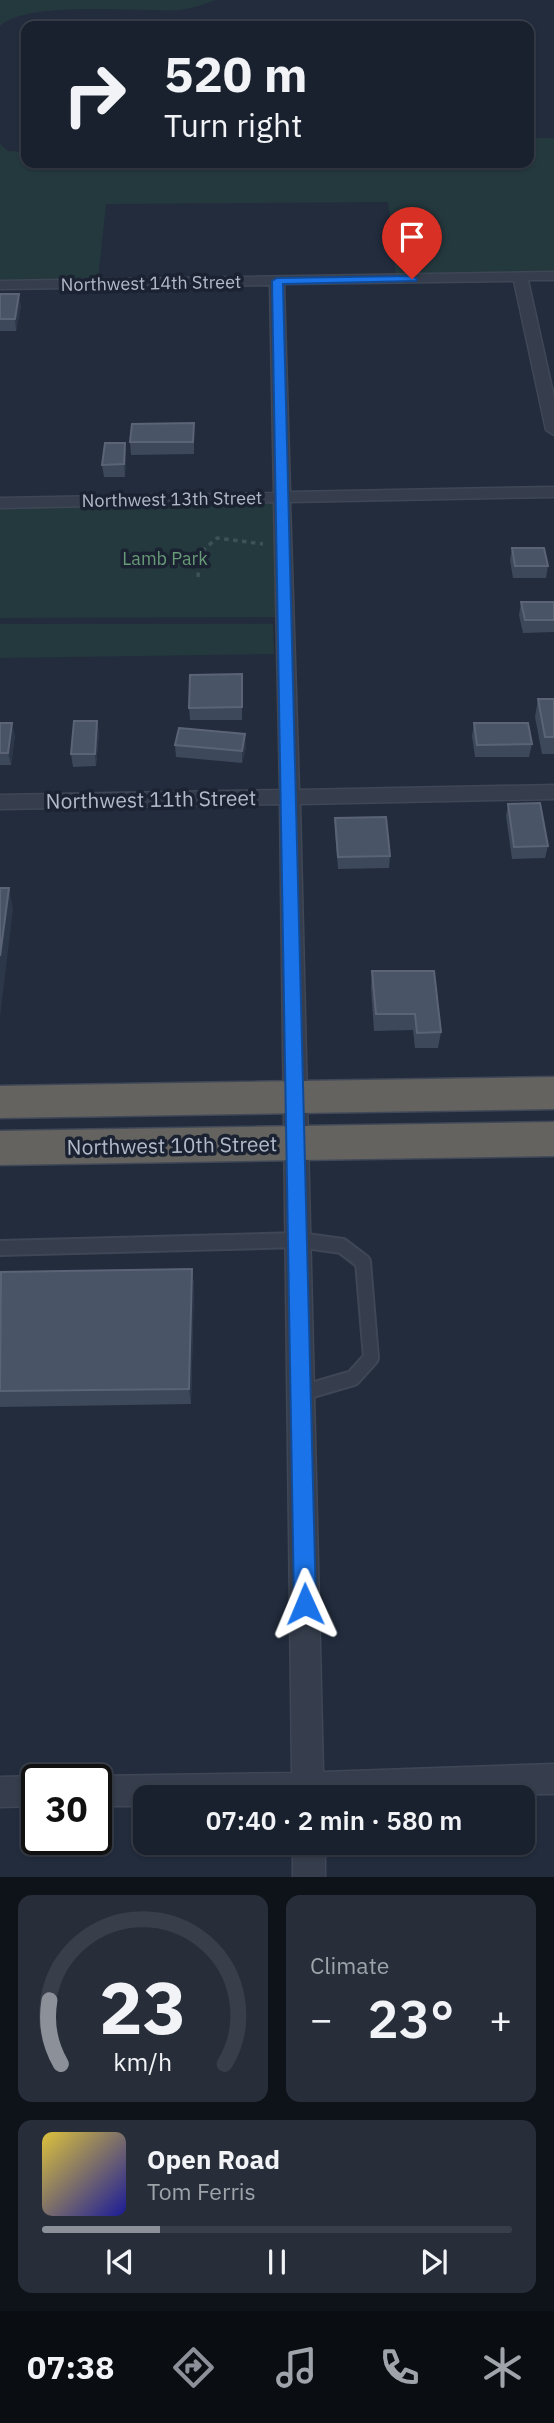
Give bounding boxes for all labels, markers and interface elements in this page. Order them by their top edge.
text: 520 m [164,42,308,105]
icon: right [49,49,140,140]
text: Turn right [164,104,302,146]
pin [382,207,442,279]
icon: arrive [393,218,431,256]
street label: Northwest 14th Street [61,270,241,296]
street label: Northwest 13th Street [82,486,262,512]
park label: Lamb Park [122,547,208,570]
street label: Northwest 11th Street [45,783,257,815]
street label: Northwest 10th Street [66,1129,278,1161]
position arrow [268,1567,342,1641]
speed limit sign: 30 [21,1764,112,1855]
text: 07:40 · 2 min · 580 m [206,1803,462,1837]
text: Climate [310,1950,389,1980]
text: 23 [99,1960,187,2055]
text: 23° [368,1985,454,2052]
text: − [310,1994,333,2043]
text: + [489,1994,512,2043]
text: km/h [114,2045,172,2078]
text: Open Road [147,2142,280,2176]
text: Tom Ferris [147,2176,256,2206]
icon: previous [101,2243,139,2281]
icon: pause [258,2243,296,2281]
icon: next [415,2243,453,2281]
icon: directions [169,2343,218,2392]
icon: music [272,2343,321,2392]
icon: phone [375,2343,424,2392]
icon: climate [478,2343,527,2392]
text: 07:38 [27,2346,114,2388]

